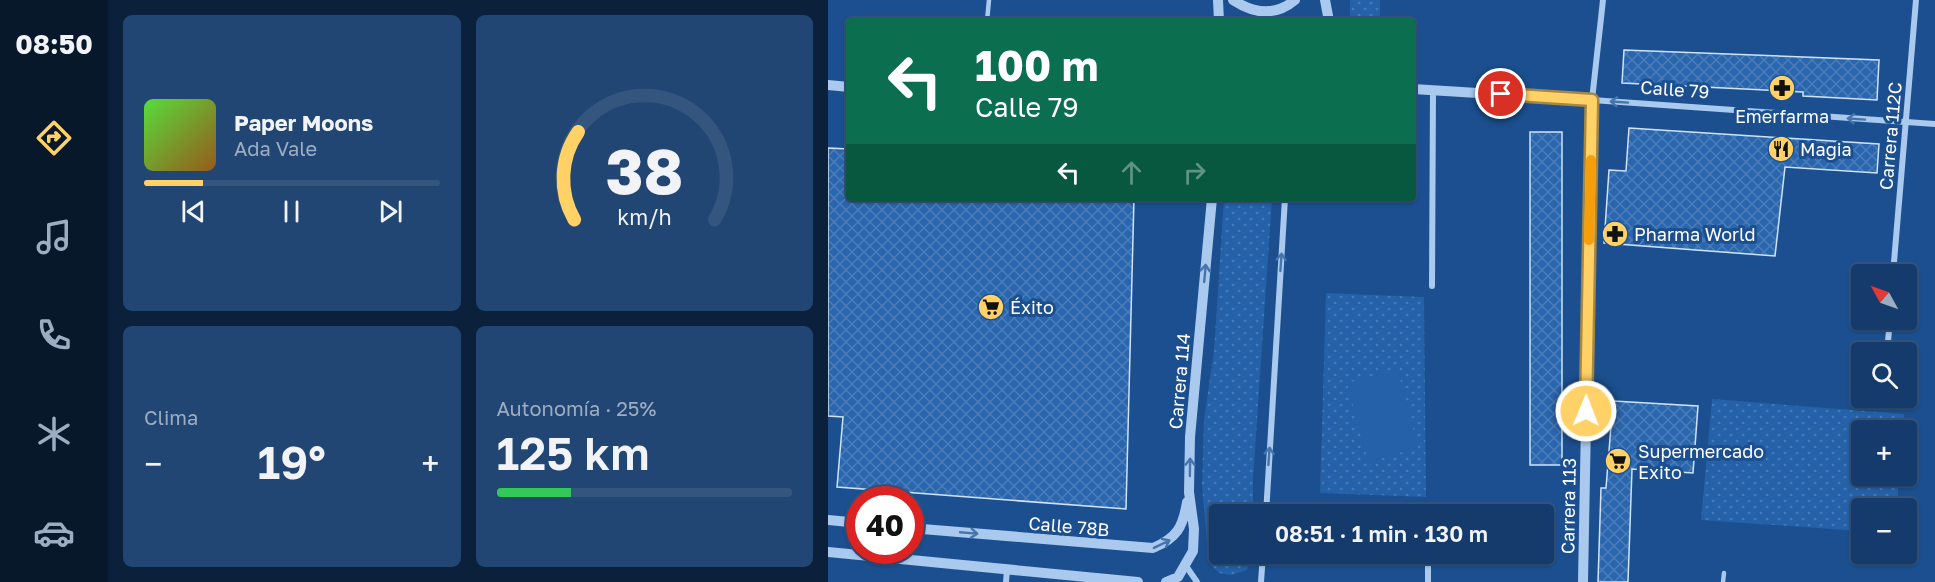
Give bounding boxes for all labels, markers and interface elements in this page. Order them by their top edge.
text: 08:50 [15,28,93,60]
text: 100 m [975,40,1098,90]
icon: left [876,42,954,120]
pin [1475,68,1526,119]
pharmacy icon: Emerfarma [1767,73,1797,103]
street label: Calle 79 [1640,76,1710,102]
icon: arrive [1484,77,1517,110]
street label: Carrera 112C [1874,81,1906,191]
text: Calle 79 [975,91,1079,123]
one-way arrow [1610,96,1630,107]
place label: Emerfarma [1735,105,1829,127]
text: Paper Moons [234,109,373,136]
one-way arrow [1846,113,1866,124]
icon: directions [33,117,75,159]
text: 38 [605,133,683,208]
restaurant icon: Magia [1766,134,1796,164]
text: Ada Vale [234,136,317,160]
place label: Magia [1800,138,1852,160]
icon: left [1052,156,1085,189]
icon: ahead [1115,156,1148,189]
icon: right [1178,156,1211,189]
icon: previous [177,195,210,228]
icon: pause [275,195,308,228]
icon: next [374,195,407,228]
text: km/h [617,205,672,231]
icon: music [33,216,75,258]
pharmacy icon: Pharma World [1600,219,1630,249]
place label: Pharma World [1634,223,1756,245]
one-way arrow [1276,252,1287,272]
one-way arrow [1200,263,1211,283]
north arrow [1851,264,1917,330]
map controls [1851,264,1917,564]
supermarket icon: Éxito [976,292,1006,322]
place label: Éxito [1010,296,1054,318]
icon: phone [33,314,75,356]
street label: Carrera 114 [1164,332,1194,430]
button: search [1851,342,1917,408]
position arrow [1554,379,1618,443]
text: Autonomía · 25% [497,396,656,420]
text: Clima [144,405,198,429]
icon: climate [33,413,75,455]
button: + [1851,420,1917,486]
text: 125 km [497,426,650,480]
text: 19° [258,435,326,489]
place label: Supermercado Exito [1638,440,1764,483]
text: − [144,444,162,483]
text: + [421,444,440,483]
supermarket icon: Supermercado Exito [1603,446,1633,476]
one-way arrow [1264,447,1275,467]
one-way arrow [1184,458,1195,478]
street label: Carrera 113 [1556,458,1580,554]
speed limit sign: 40 [846,486,924,564]
button: − [1851,498,1917,564]
street label: Calle 78B [1028,511,1110,541]
icon: car [33,512,75,554]
text: 08:51 · 1 min · 130 m [1275,520,1488,547]
one-way arrow [958,528,978,539]
one-way arrow [1153,537,1171,549]

